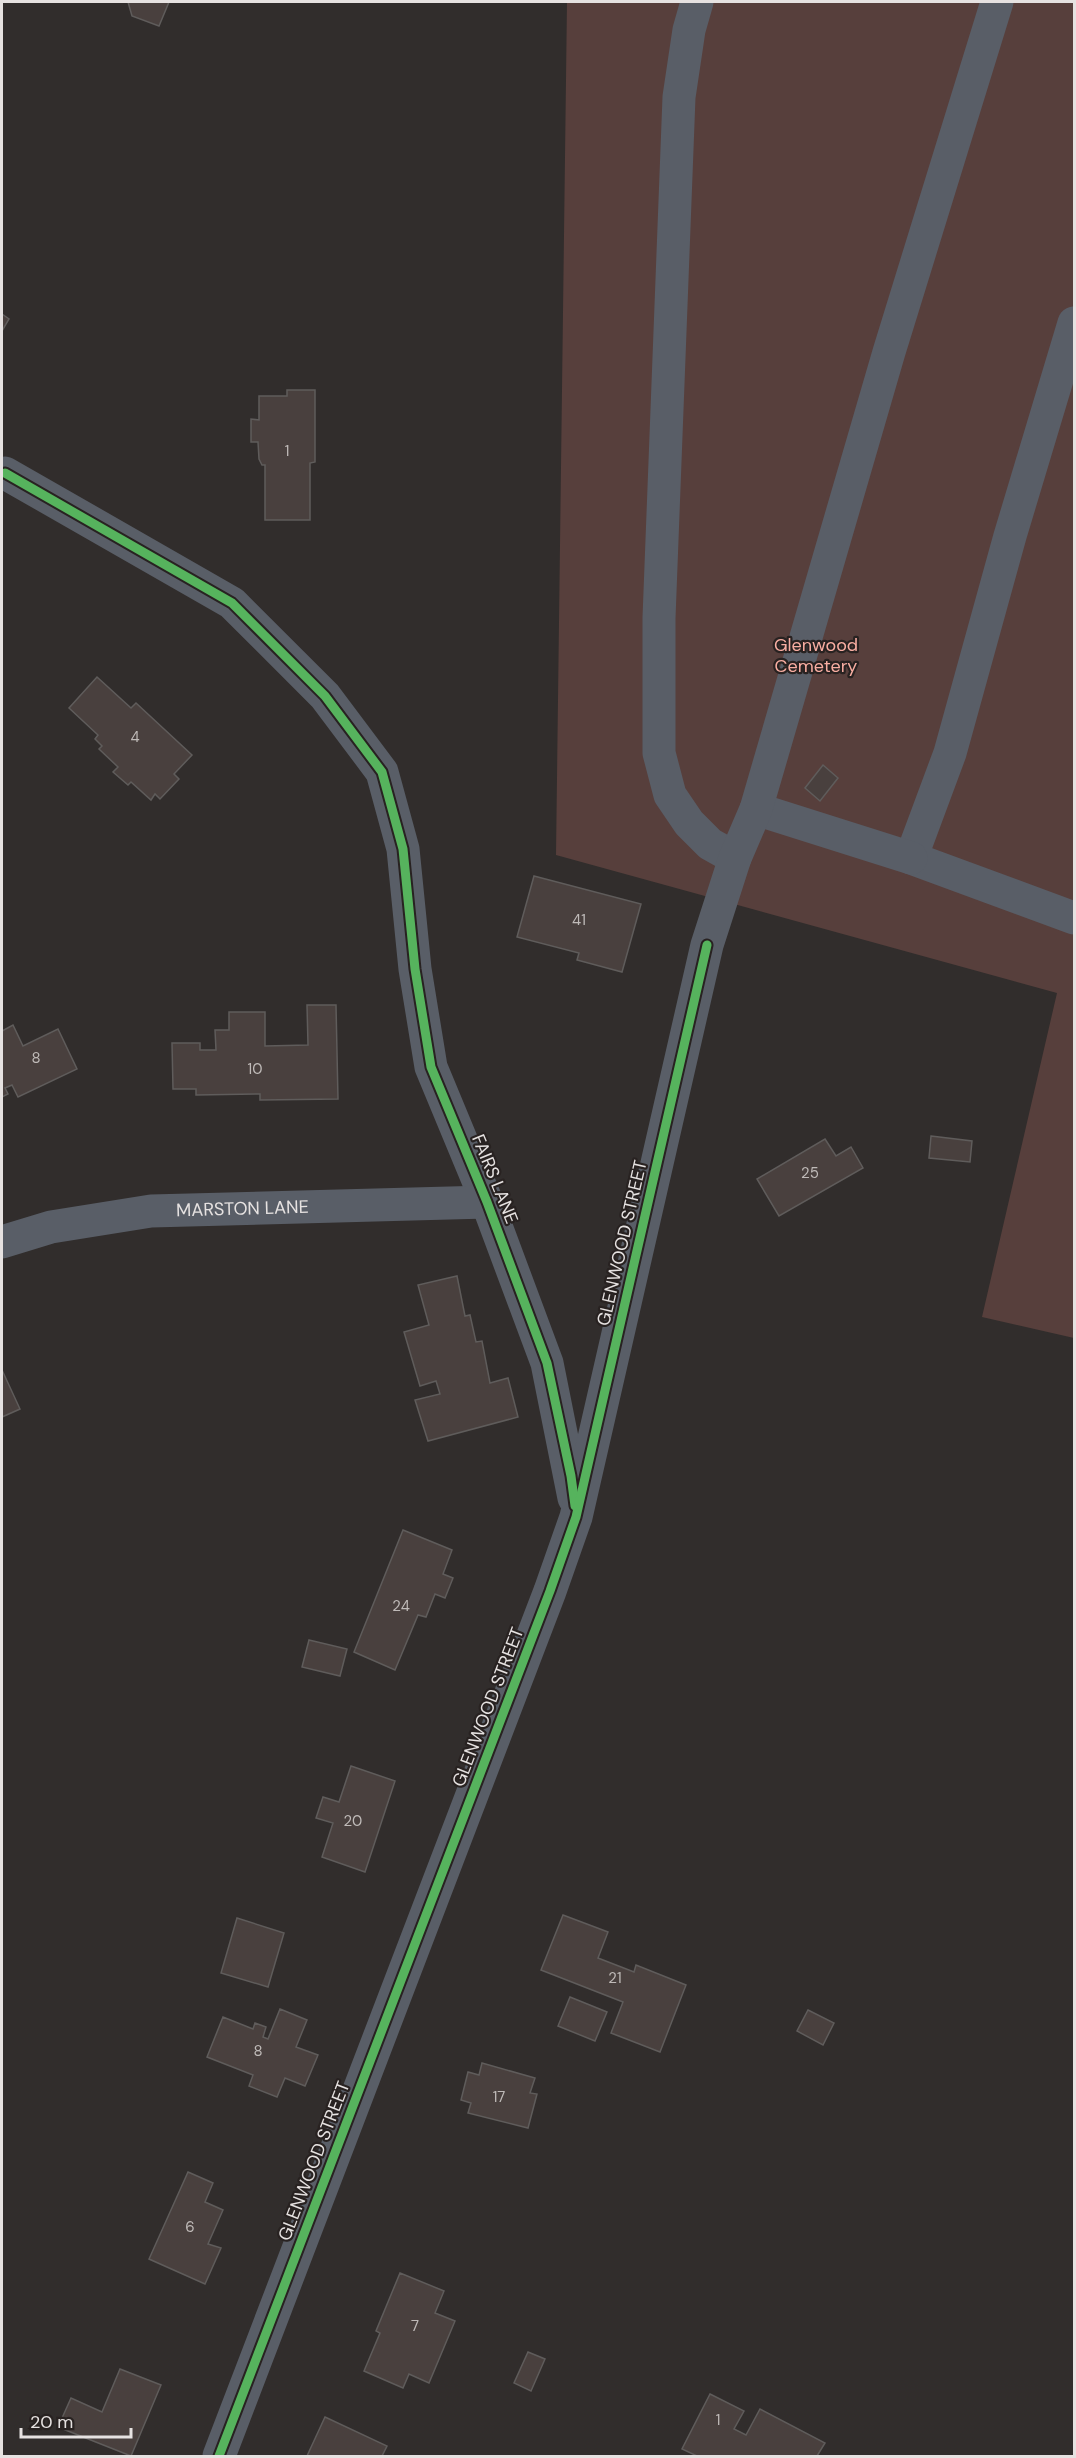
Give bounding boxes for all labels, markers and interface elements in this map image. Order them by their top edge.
house number: 1 [285,441,289,461]
park label: Glenwood Cemetery [774,633,858,678]
house number: 4 [130,727,140,747]
house number: 41 [572,910,586,930]
house number: 8 [31,1048,41,1068]
house number: 10 [248,1059,262,1079]
street label: FAIRS LANE [466,1131,524,1227]
street label: GLENWOOD STREET [591,1158,653,1328]
house number: 25 [801,1163,819,1183]
street label: MARSTON LANE [176,1195,309,1222]
house number: 24 [392,1596,410,1616]
street label: GLENWOOD STREET [446,1624,530,1790]
house number: 20 [344,1811,362,1831]
house number: 21 [608,1968,622,1988]
house number: 8 [253,2041,263,2061]
street label: GLENWOOD STREET [272,2078,356,2244]
house number: 17 [493,2087,505,2107]
house number: 6 [185,2217,195,2237]
house number: 7 [411,2316,419,2336]
scale bar [21,2401,130,2439]
text: 20 m [30,2410,73,2434]
house number: 1 [716,2410,720,2430]

